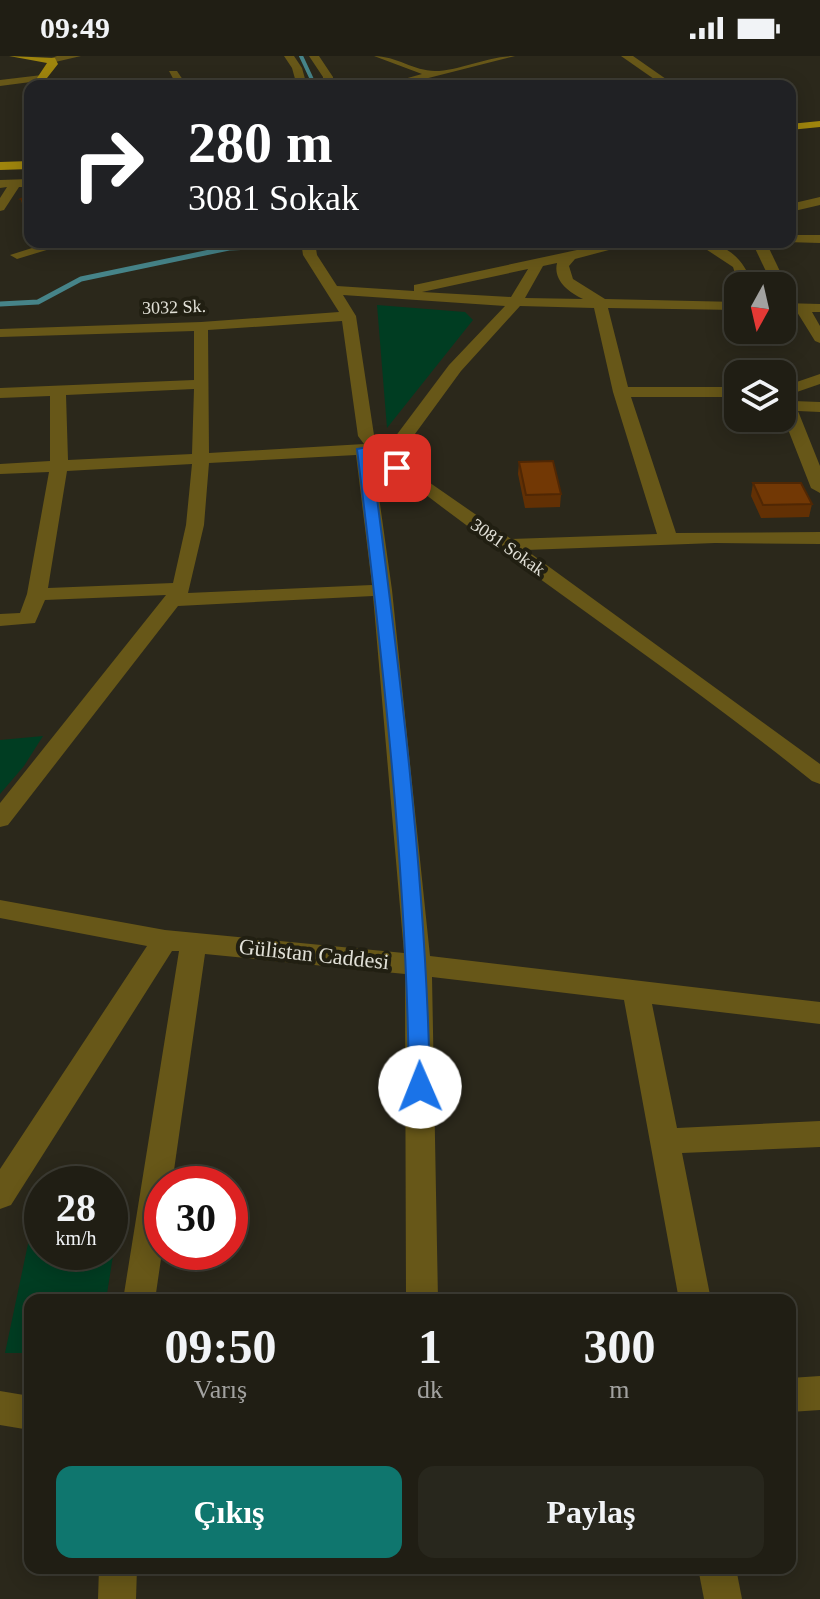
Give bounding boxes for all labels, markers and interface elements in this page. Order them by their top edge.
text: 09:49 [40,11,110,44]
icon: right [56,112,160,216]
text: 280 m [188,112,333,174]
text: 3081 Sokak [188,178,359,218]
north arrow [724,272,796,344]
map controls [724,272,796,432]
street label: 3032 Sk. [142,296,206,318]
button: layers [724,360,796,432]
pin [363,434,431,502]
icon: arrive [375,446,419,490]
street label: 3081 Sokak [467,514,549,580]
street label: Gülistan Caddesi [238,934,390,974]
position arrow [378,1045,462,1129]
speed limit sign: 30 [144,1166,248,1270]
text: 28 [56,1185,96,1230]
text: km/h [55,1227,97,1249]
text: 09:50 [165,1320,276,1373]
text: 1 [418,1320,442,1373]
text: 300 [583,1320,655,1373]
text: Varış [194,1375,247,1404]
text: dk [417,1375,443,1404]
text: m [609,1375,630,1404]
button: Çıkış [56,1466,402,1558]
button: Paylaş [418,1466,764,1558]

